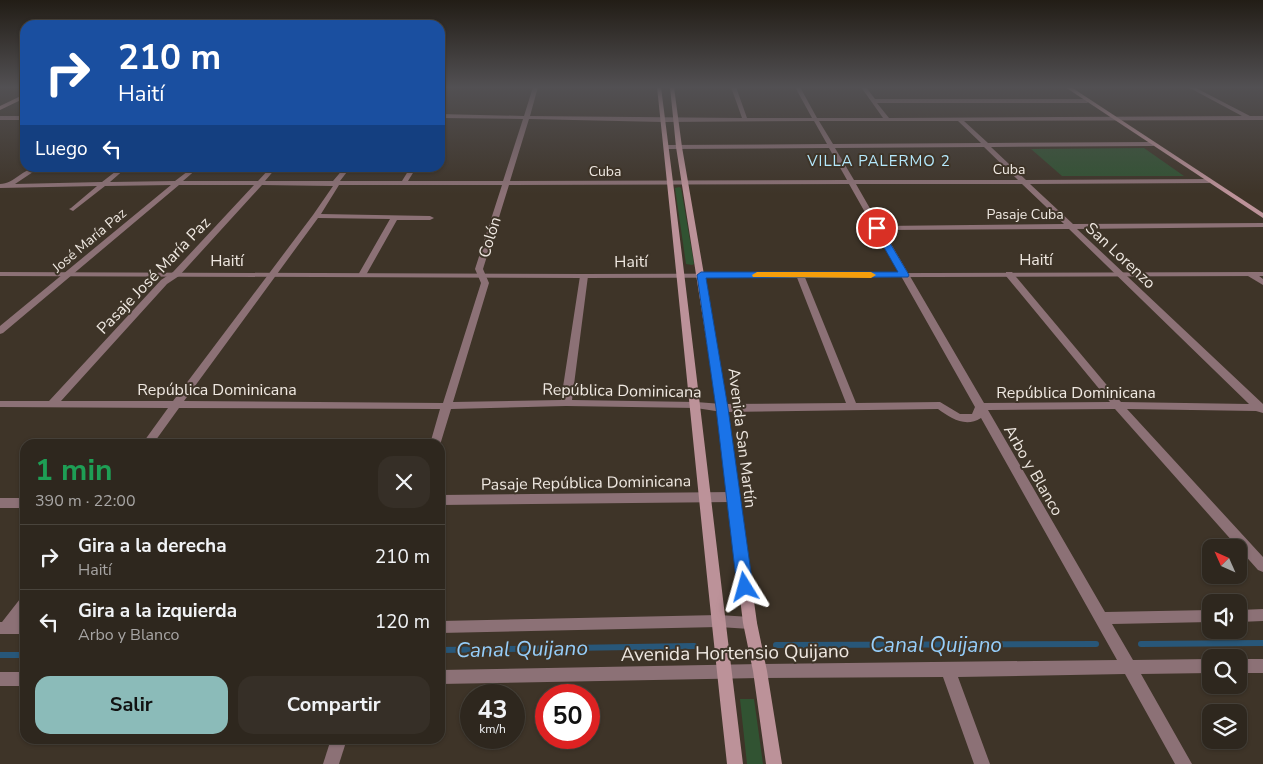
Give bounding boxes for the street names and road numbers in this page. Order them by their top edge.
street label: Cuba [993,160,1025,179]
street label: Cuba [589,162,621,181]
street label: José María Paz [48,203,131,278]
street label: Pasaje Cuba [986,205,1064,224]
street label: Pasaje José María Paz [92,212,215,339]
street label: Colón [473,214,507,260]
street label: San Lorenzo [1080,218,1160,294]
street label: Haití [1019,249,1054,271]
street label: Haití [210,250,245,272]
street label: Haití [614,251,649,273]
street label: Avenida San Martín [723,367,762,509]
street label: República Dominicana [137,379,297,401]
street label: República Dominicana [542,379,702,403]
street label: República Dominicana [996,382,1156,404]
street label: Arbo y Blanco [998,421,1068,520]
street label: Pasaje República Dominicana [481,470,691,496]
street label: Avenida Hortensio Quijano [620,638,850,668]

